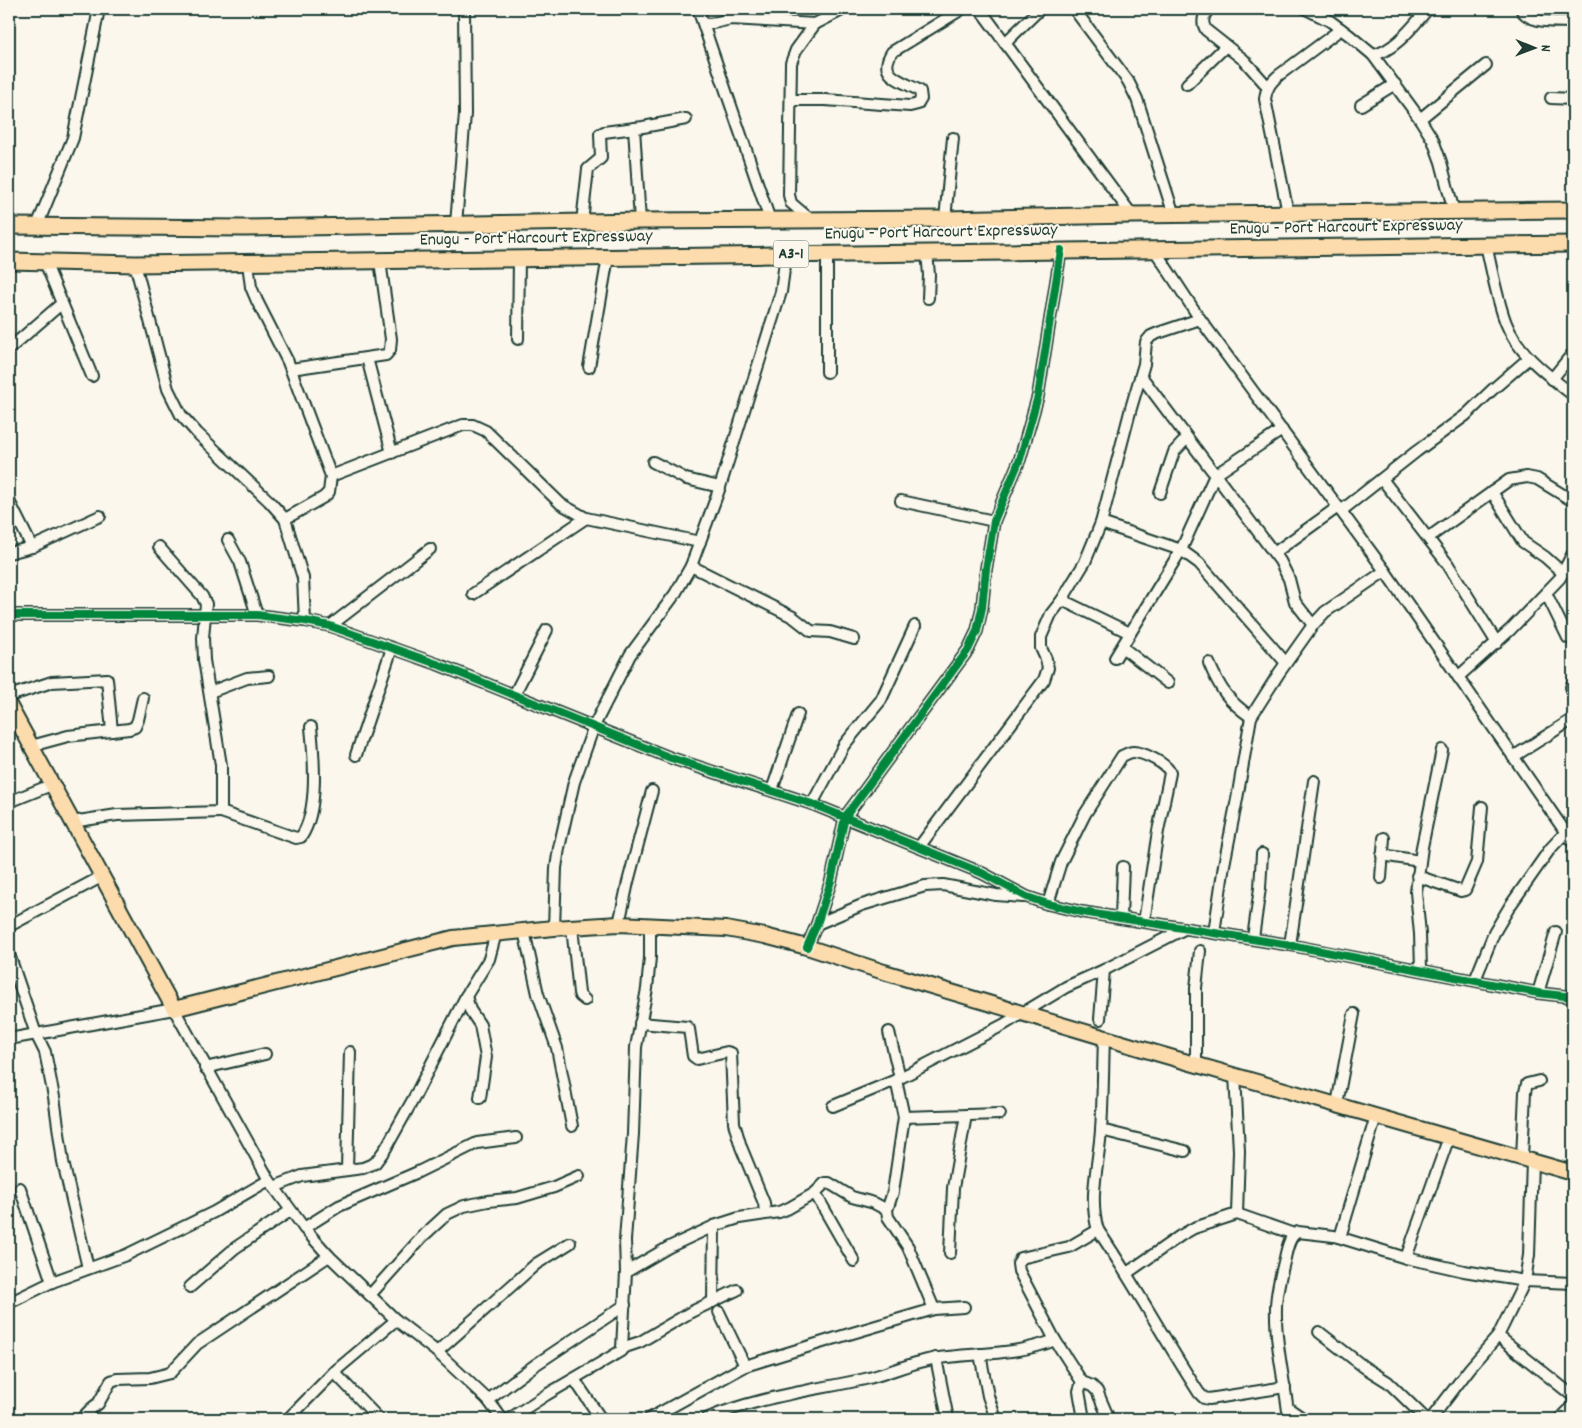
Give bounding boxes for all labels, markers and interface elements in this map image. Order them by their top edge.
north arrow [1510,22,1560,72]
text: N [1535,45,1555,52]
street label: Enugu - Port Harcourt Expressway [1229,213,1463,243]
street label: Enugu - Port Harcourt Expressway [824,218,1058,248]
street label: Enugu - Port Harcourt Expressway [419,224,653,254]
road number: A3-1 [774,240,808,268]

